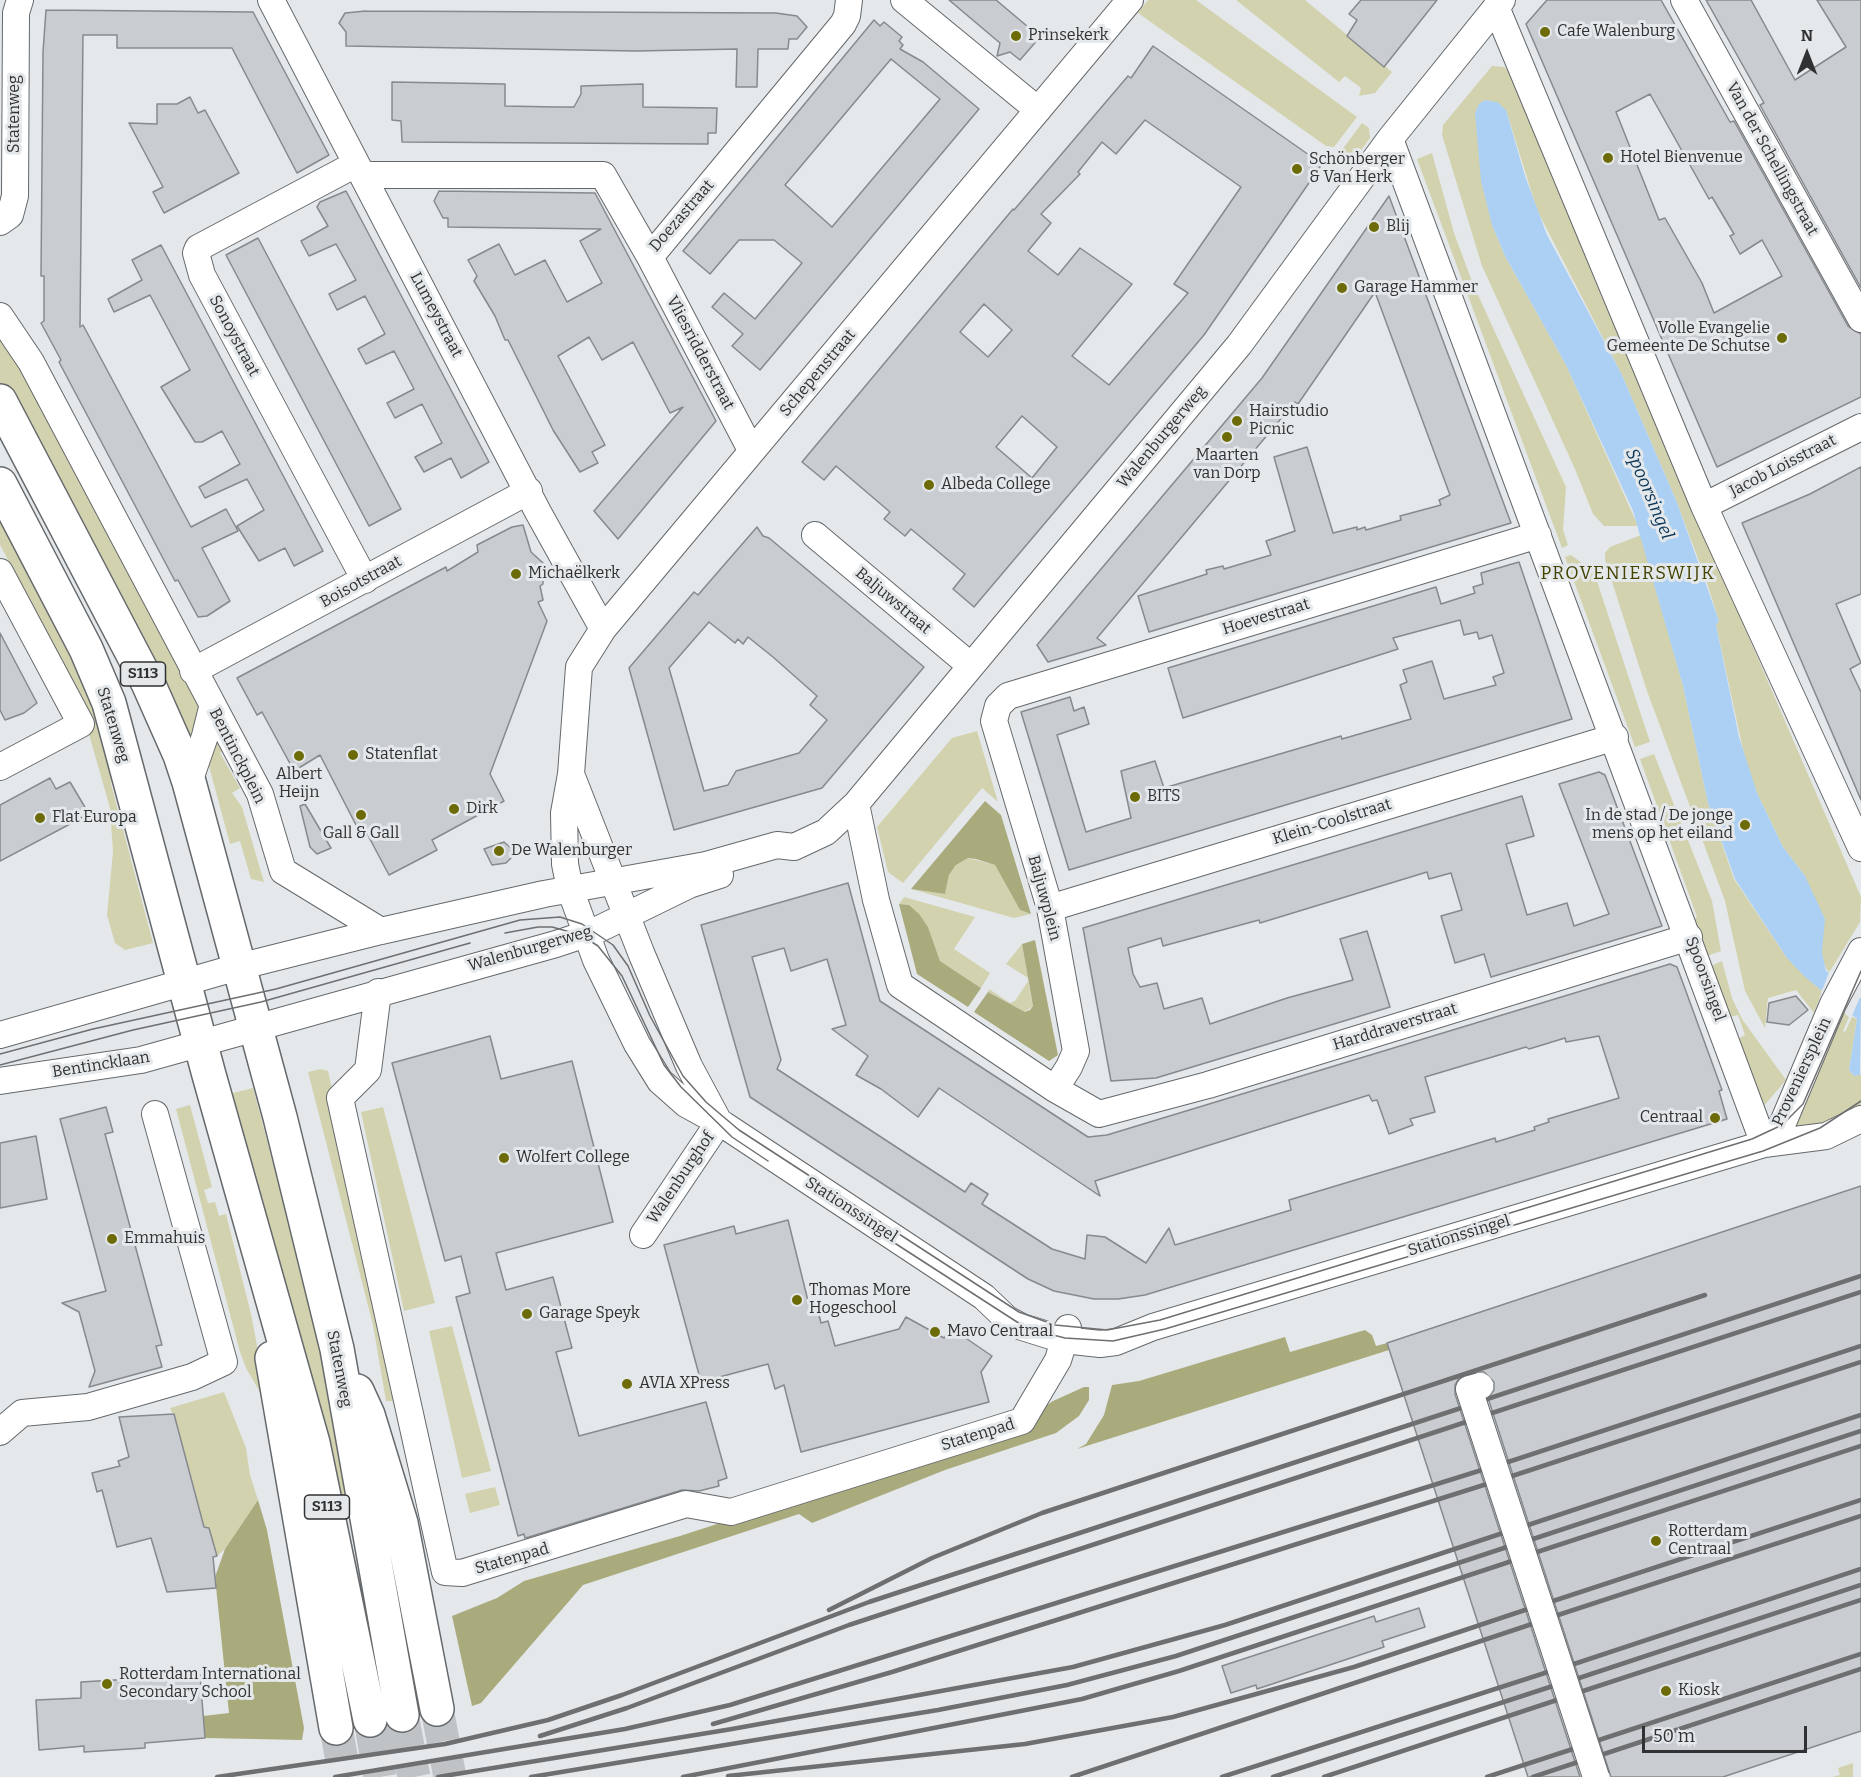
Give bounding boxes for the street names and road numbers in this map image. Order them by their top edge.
street label: Statenweg [5,75,25,153]
street label: Van der Schellingstraat [1722,79,1822,239]
street label: Doezastraat [646,176,718,256]
street label: Lumeystraat [406,269,466,361]
street label: Sonoystraat [205,292,263,380]
street label: Vliesridderstraat [662,293,738,413]
street label: Schepenstraat [776,326,860,420]
street label: Walenburgerweg [1113,382,1211,492]
street label: Jacob Loisstraat [1727,431,1839,501]
street label: Boisotstraat [317,552,405,612]
street label: Baljuwstraat [851,564,935,638]
street label: Hoevestraat [1220,595,1312,639]
road number: S113 [120,662,166,686]
street label: Statenweg [92,685,134,765]
street label: Bentinckplein [205,705,269,807]
street label: Klein-Coolstraat [1270,795,1394,849]
street label: Baljuwplein [1023,853,1065,943]
street label: Walenburgerweg [466,922,594,976]
street label: Spoorsingel [1681,934,1729,1024]
street label: Harddraverstraat [1331,999,1459,1055]
street label: Proveniersplein [1768,1015,1836,1129]
street label: Bentincklaan [51,1048,151,1082]
street label: Walenburghof [643,1128,719,1228]
street label: Stationssingel [801,1173,901,1247]
street label: Stationssingel [1406,1211,1512,1261]
street label: Statenweg [322,1329,356,1409]
street label: Statenpad [939,1415,1017,1455]
road number: S113 [304,1495,350,1519]
street label: Statenpad [473,1539,551,1579]

